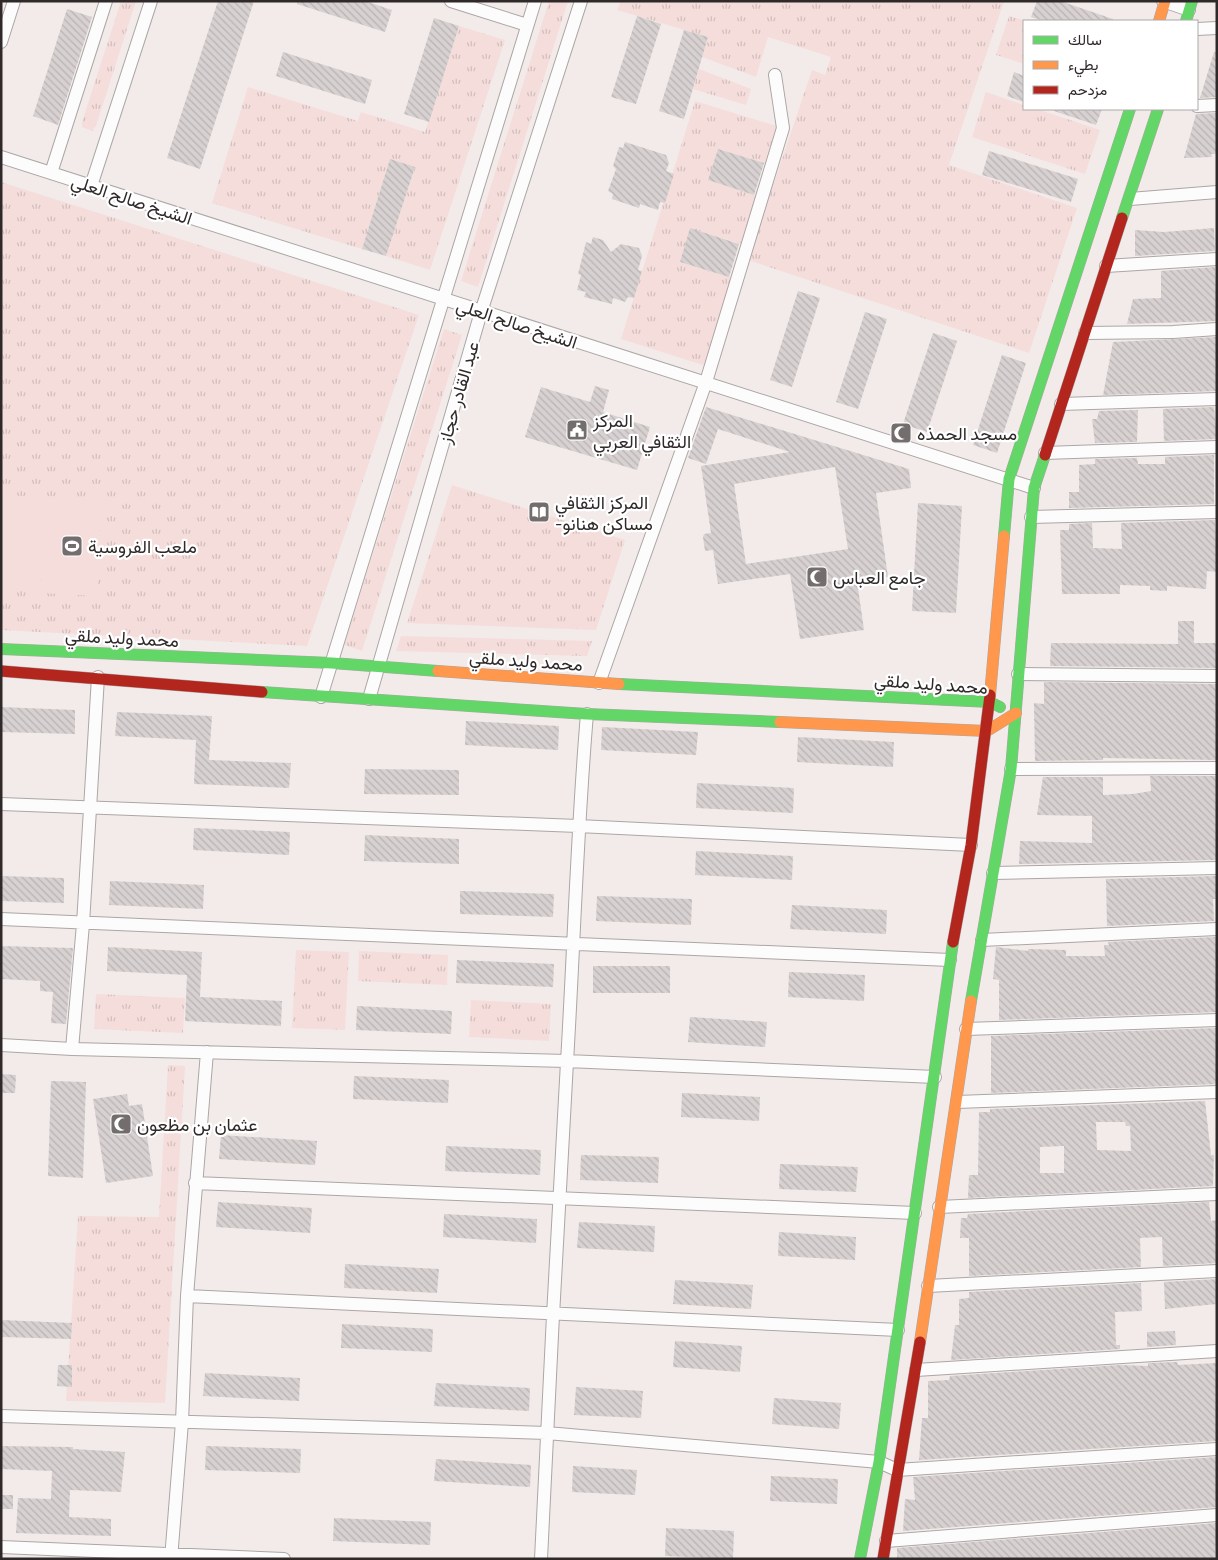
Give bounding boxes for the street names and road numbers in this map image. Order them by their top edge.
street label: الشيخ صالح العلي [67,169,195,234]
street label: الشيخ صالح العلي [452,293,580,358]
street label: عبد القادر حجاز [433,338,484,447]
street label: محمد وليد ملقي [64,623,179,656]
street label: محمد وليد ملقي [468,645,584,680]
street label: محمد وليد ملقي [873,668,989,703]

